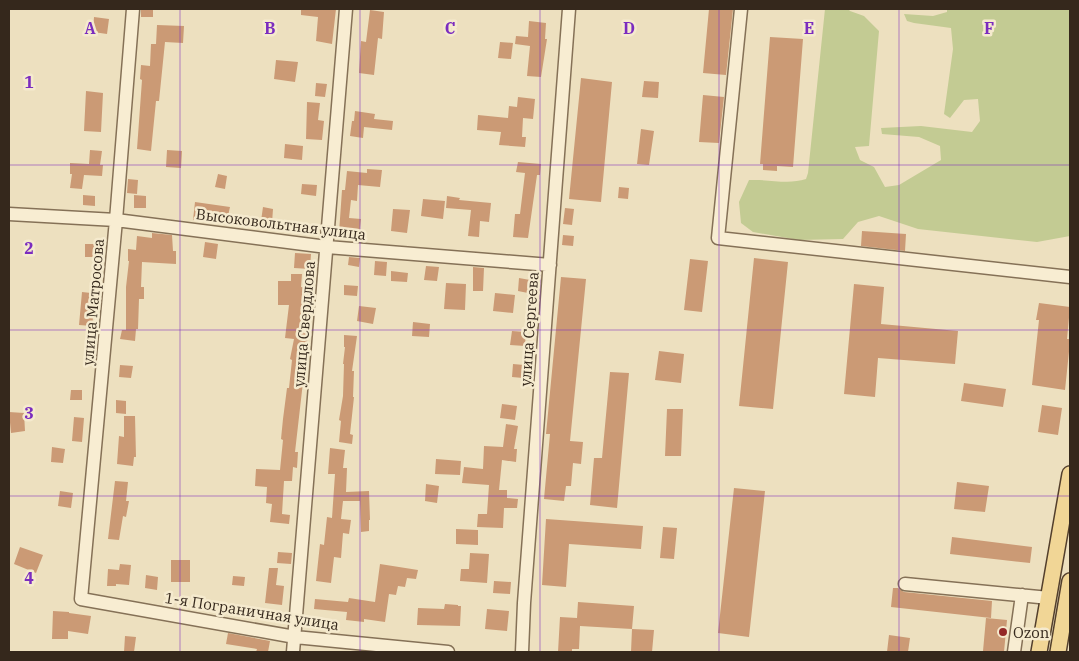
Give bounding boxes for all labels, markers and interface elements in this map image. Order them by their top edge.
text: A [84,18,96,38]
text: B [264,18,276,38]
text: C [445,18,455,38]
text: D [623,18,635,38]
text: E [804,18,814,38]
text: F [984,18,994,38]
text: 1 [24,72,34,92]
street label: Высоковольтная улица [195,204,367,244]
text: 2 [24,238,34,258]
street label: улица Матросова [78,238,108,366]
street label: улица Свердлова [289,260,319,388]
street label: улица Сергеева [516,271,542,387]
text: 3 [24,403,34,423]
text: 4 [24,568,34,588]
street label: 1-я Пограничная улица [163,588,341,634]
place label: Ozon [1013,623,1050,642]
marker: Ozon [997,626,1009,638]

